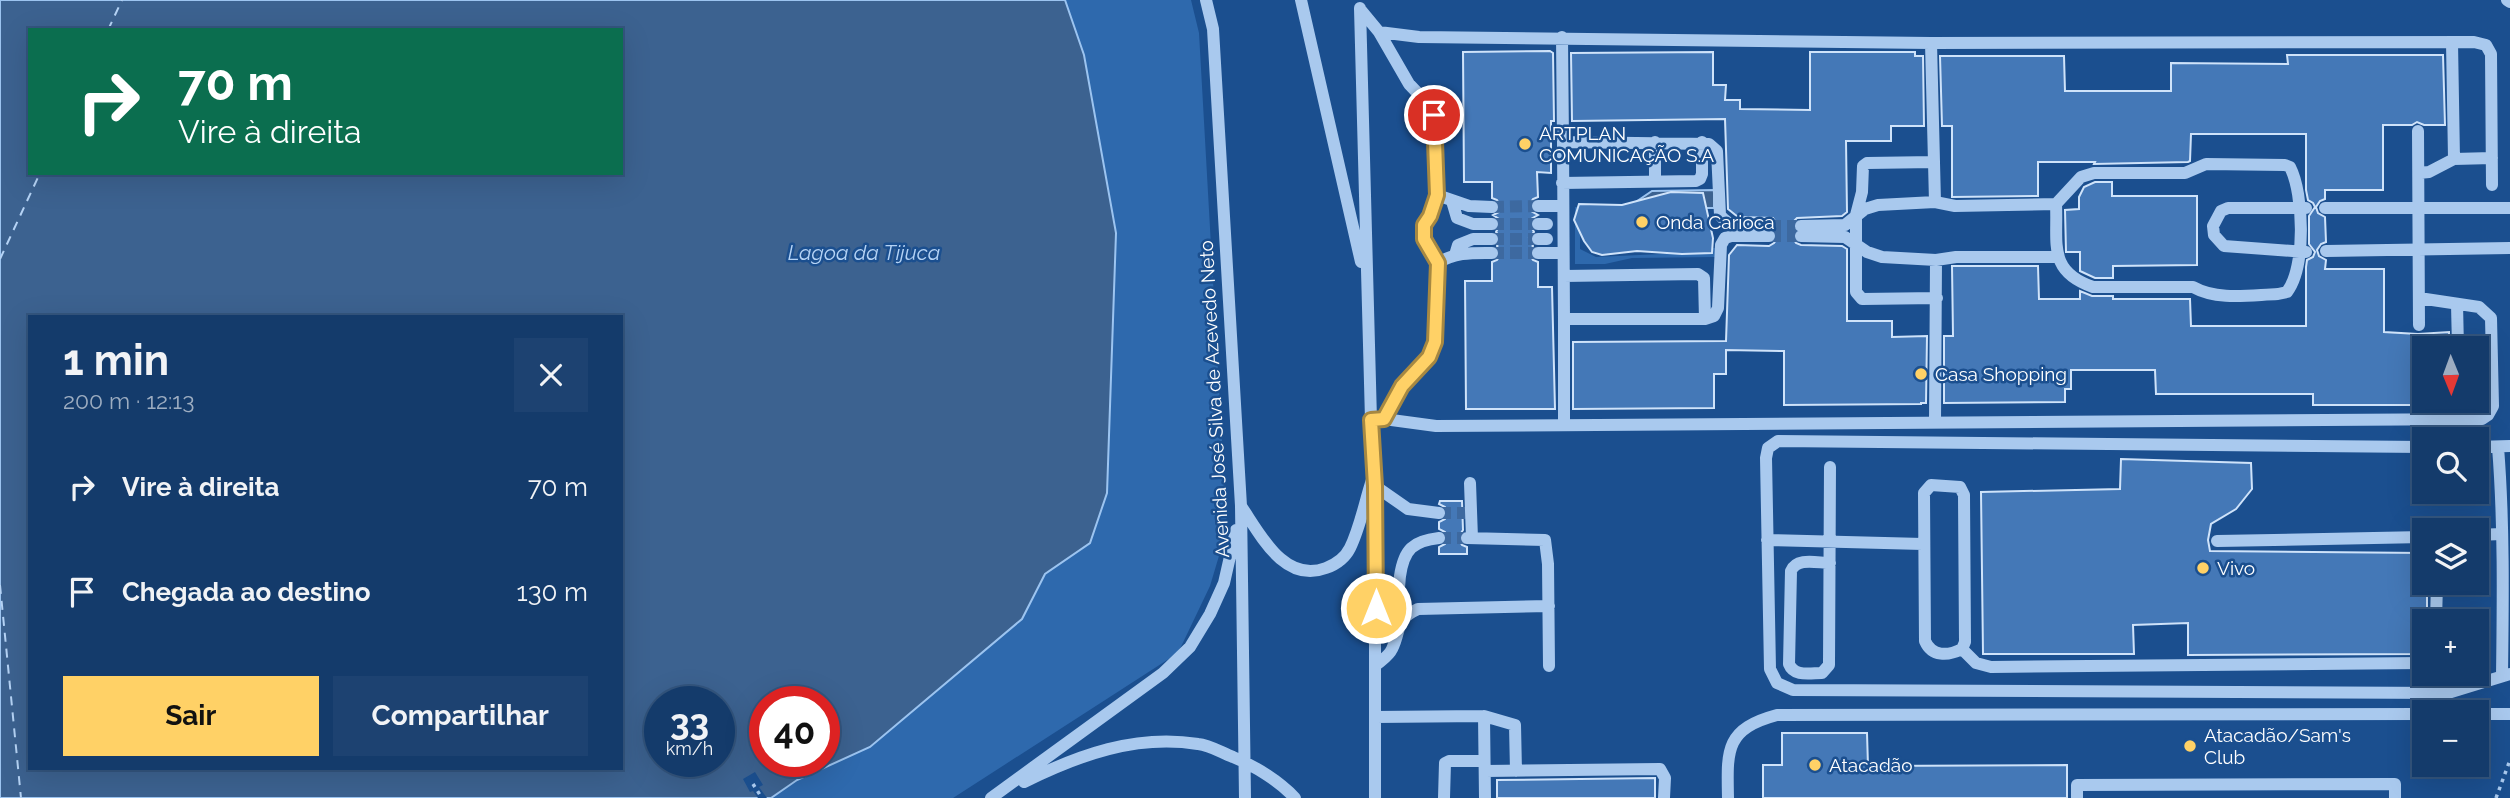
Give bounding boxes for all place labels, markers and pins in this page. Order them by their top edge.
pin [1404,85,1464,145]
place label: ARTPLAN COMUNICAÇÃO S.A [1539,122,1714,166]
marker: ARTPLAN COMUNICAÇÃO S.A [1517,136,1533,152]
place label: Onda Carioca [1656,211,1775,233]
marker: Onda Carioca [1634,214,1650,230]
place label: Casa Shopping [1935,363,2067,385]
marker: Casa Shopping [1913,366,1929,382]
place label: Vivo [2217,557,2255,579]
marker: Vivo [2195,560,2211,576]
place label: Atacadão/Sam's Club [2204,724,2351,768]
marker: Atacadão/Sam's Club [2182,738,2198,754]
place label: Atacadão [1829,754,1912,776]
marker: Atacadão [1807,757,1823,773]

